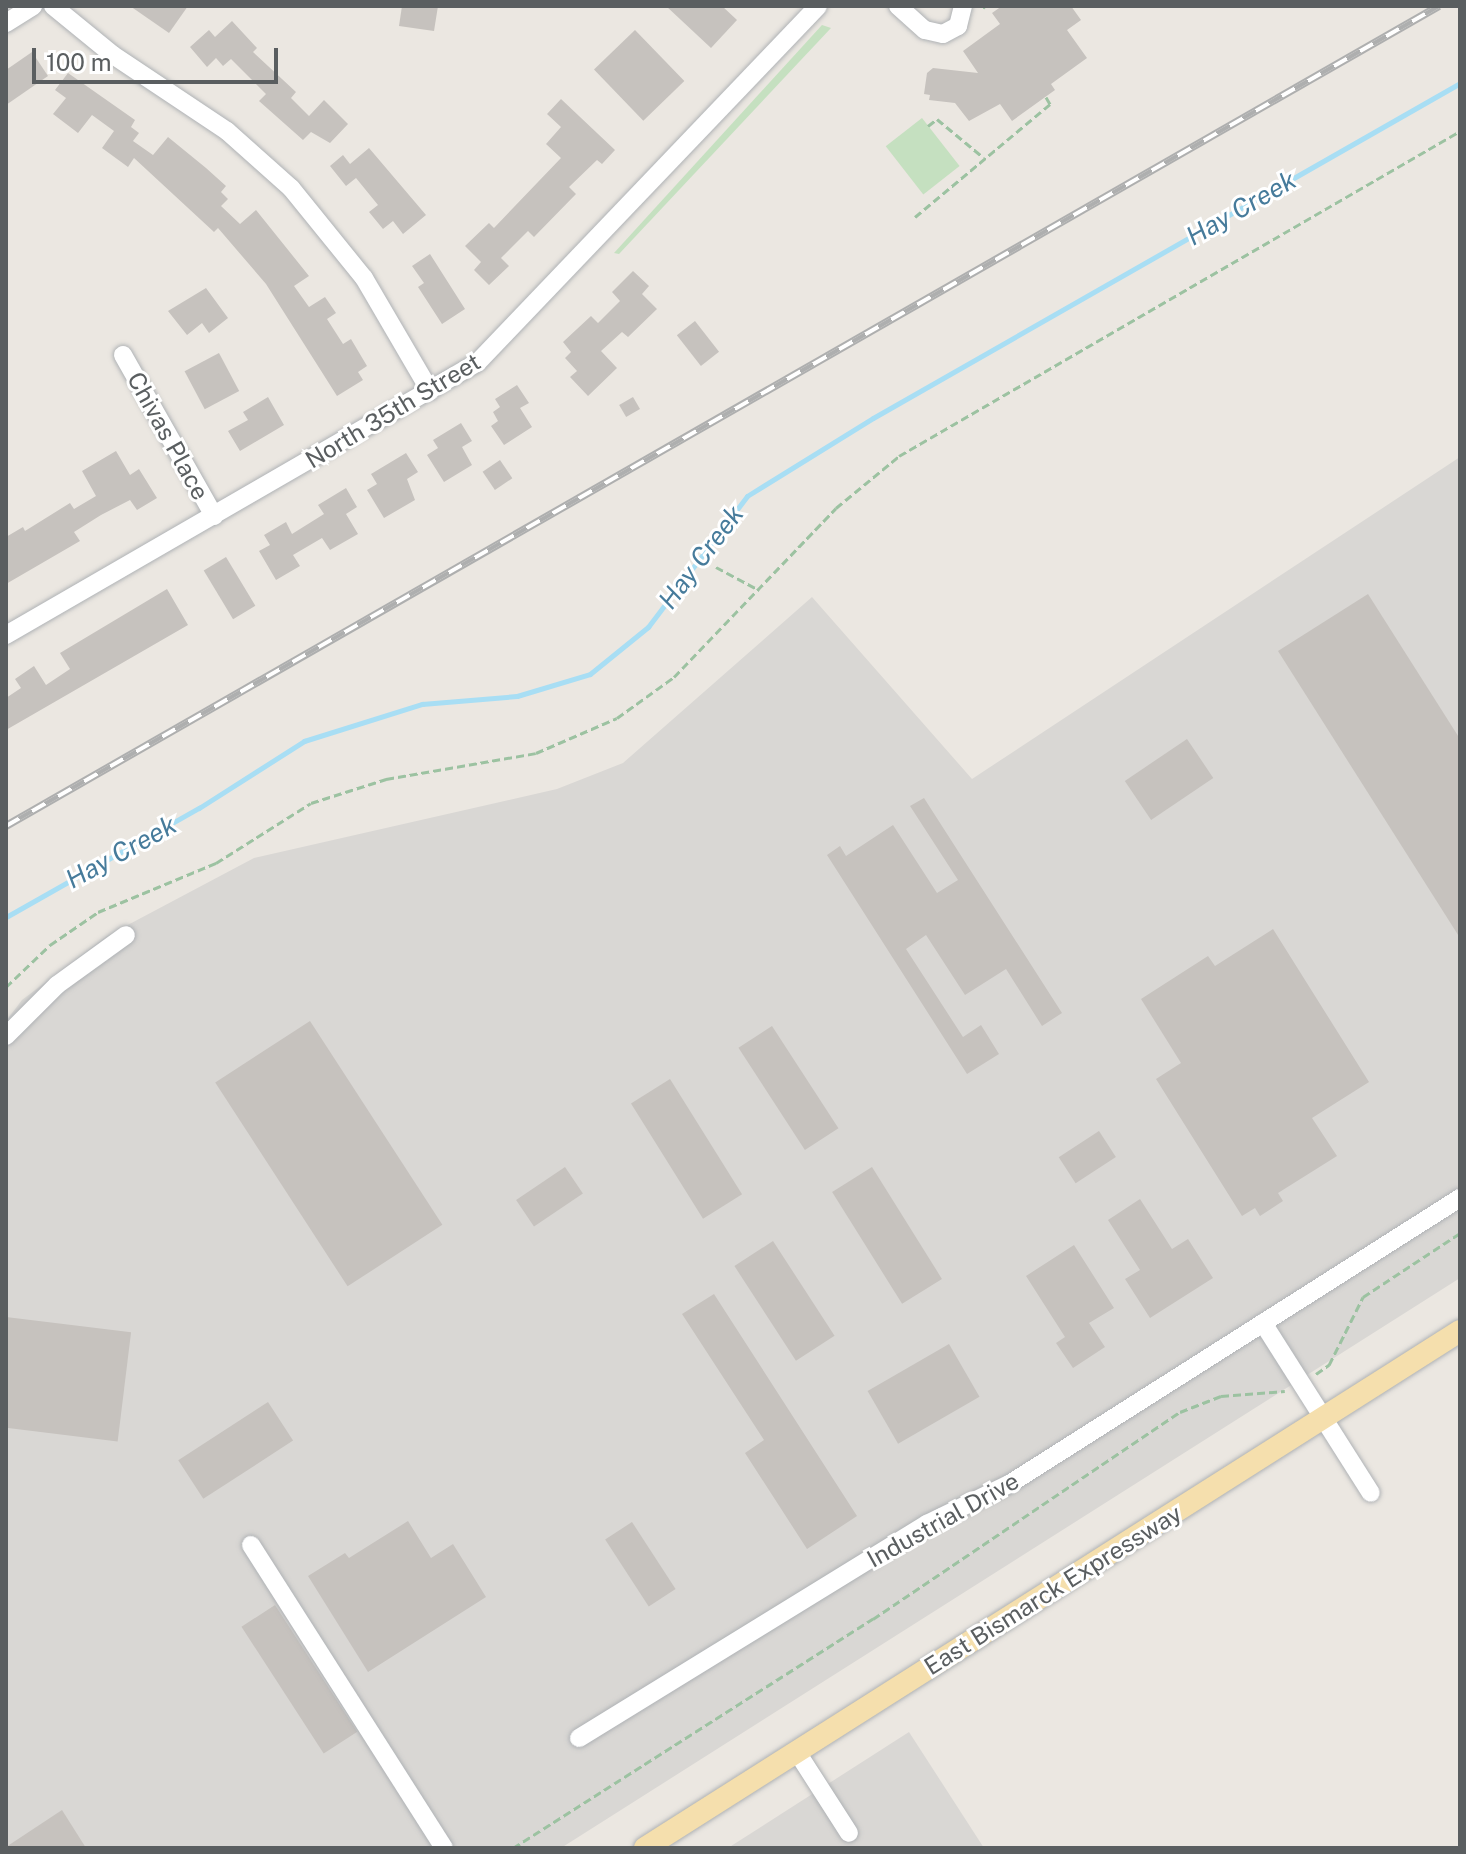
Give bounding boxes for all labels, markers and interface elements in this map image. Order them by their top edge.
scale bar [36,32,282,82]
text: 100 m [46,48,112,76]
water label: Hay Creek [1181,164,1301,252]
street label: North 35th Street [300,347,486,475]
street label: Chivas Place [121,367,215,505]
water label: Hay Creek [652,499,750,615]
water label: Hay Creek [60,809,182,895]
street label: Industrial Drive [862,1466,1024,1574]
street label: East Bismarck Expressway [919,1499,1187,1681]

